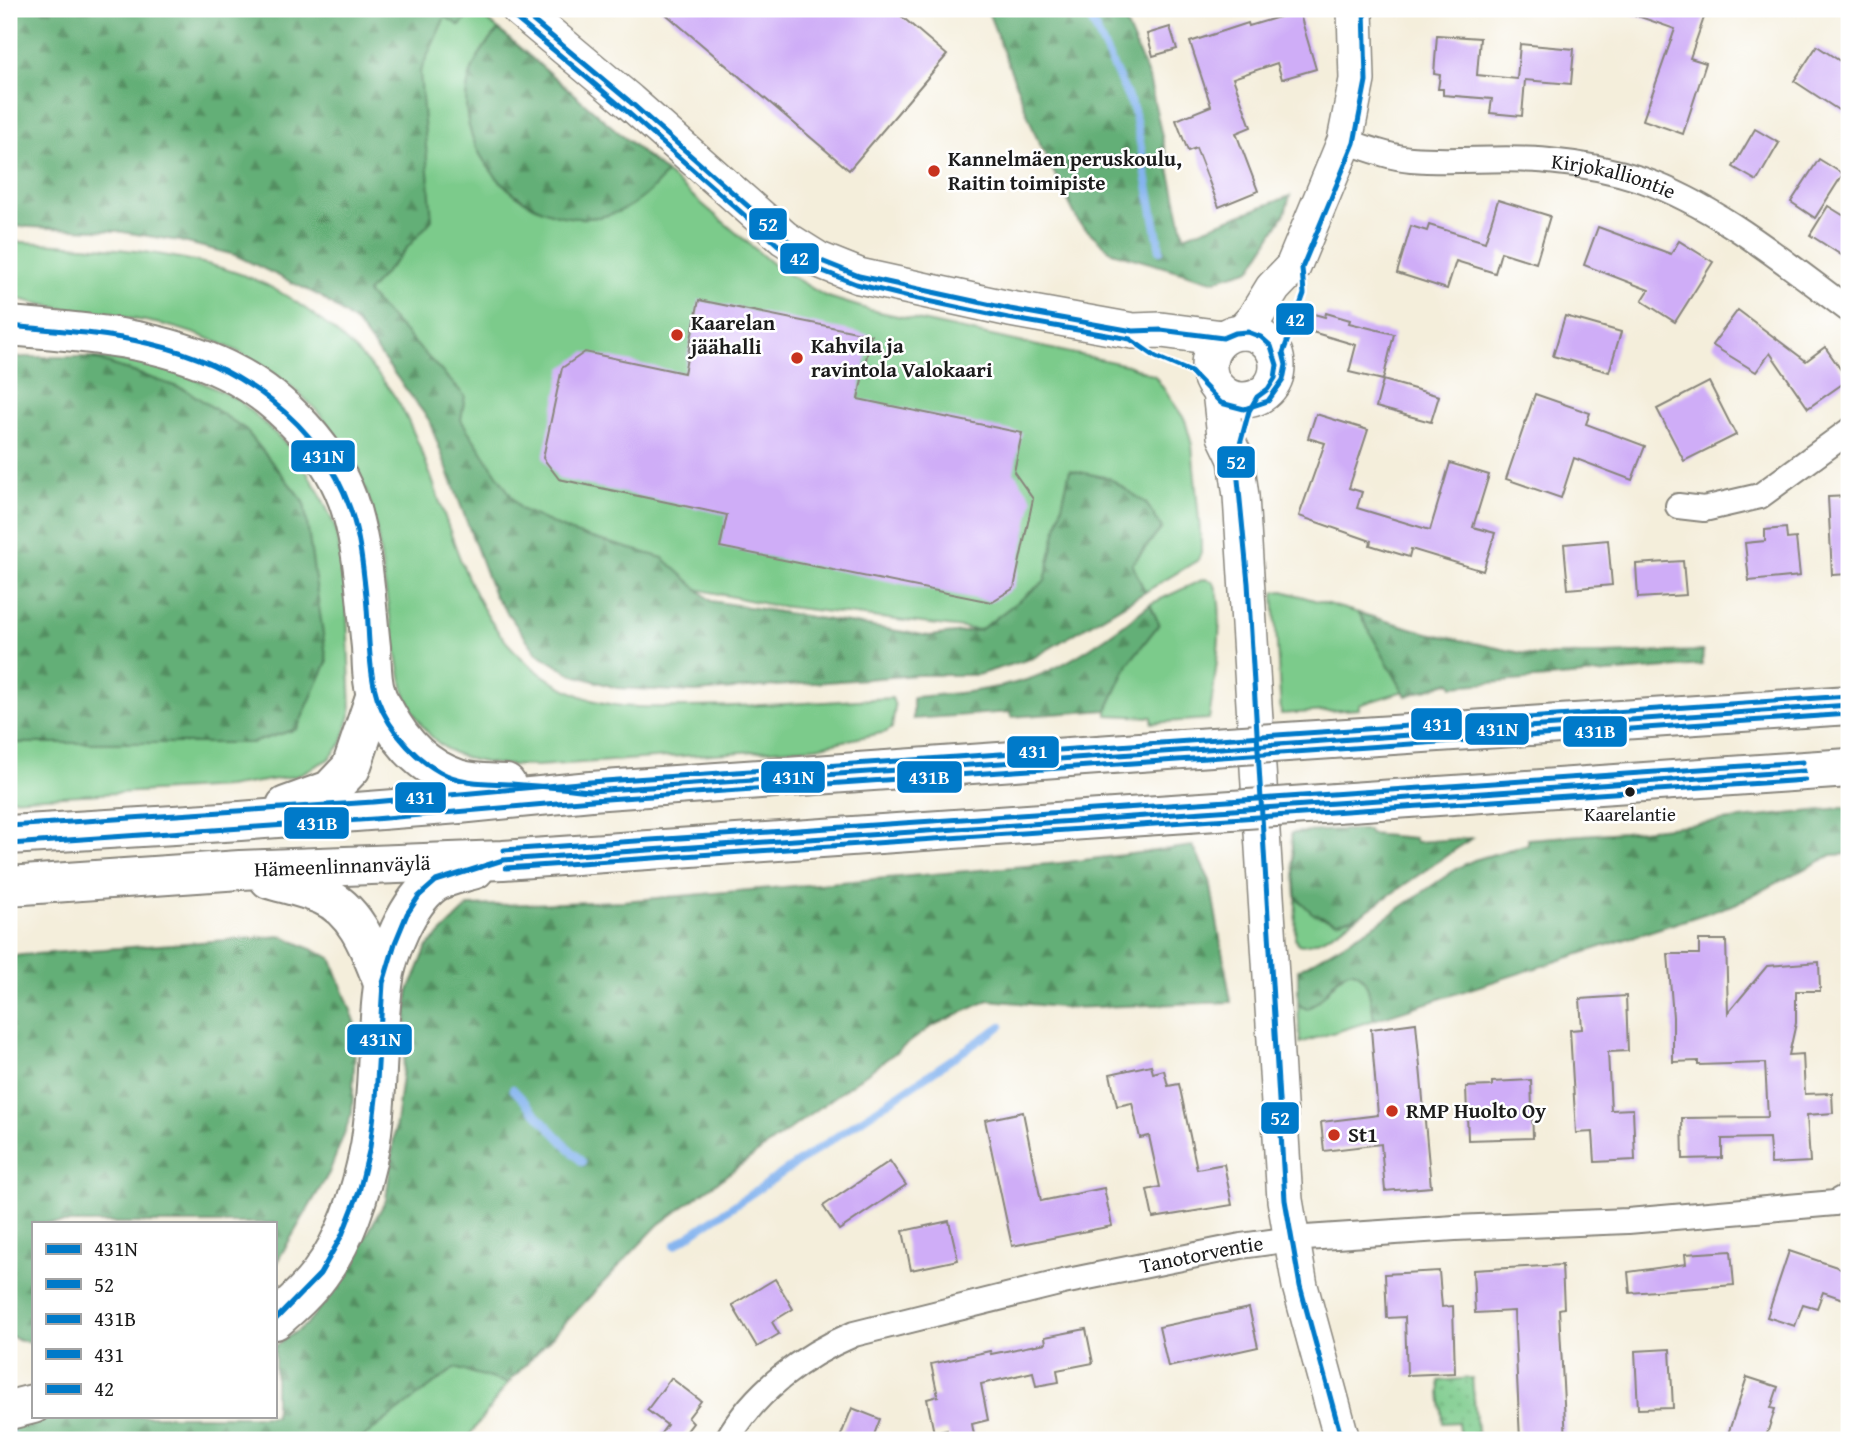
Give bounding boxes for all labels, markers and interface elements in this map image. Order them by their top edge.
place label: Kannelmäen peruskoulu, Raitin toimipiste [948,143,1182,198]
street label: Kirjokalliontie [1550,145,1681,207]
marker: Kannelmäen peruskoulu, Raitin toimipiste [926,163,942,179]
line badge: 52 [748,207,788,241]
text: 52 [758,210,778,238]
line badge: 42 [779,242,820,275]
text: 42 [789,244,809,272]
line badge: 42 [1275,302,1315,336]
text: 42 [1285,305,1305,333]
place label: Kaarelan jäähalli [687,307,776,362]
marker: Kaarelan jäähalli [669,327,685,343]
place label: Kahvila ja ravintola Valokaari [811,330,993,385]
marker: Kahvila ja ravintola Valokaari [789,350,805,366]
line badge: 431N [290,439,356,473]
text: 431N [302,442,344,470]
line badge: 52 [1216,445,1256,479]
text: 52 [1226,448,1246,476]
line badge: 431 [1410,707,1463,741]
text: 431 [1422,710,1452,738]
line badge: 431N [1464,712,1530,746]
text: 431N [1476,715,1518,743]
line badge: 431B [1562,715,1628,748]
text: 431B [1574,717,1616,745]
line badge: 431 [1006,735,1060,769]
text: 431 [1018,737,1048,765]
line badge: 431N [760,760,826,794]
line badge: 431B [896,760,963,794]
text: 431N [772,763,814,791]
text: 431B [908,763,950,791]
line badge: 431 [394,781,447,814]
text: 431 [405,783,435,811]
marker: Kaarelantie [1623,785,1637,799]
place label: Kaarelantie [1584,800,1676,828]
line badge: 431B [283,806,350,840]
text: 431B [296,809,338,837]
street label: Hämeenlinnanväylä [254,847,431,884]
line badge: 431N [346,1023,413,1056]
text: 431N [359,1025,401,1053]
place label: RMP Huolto Oy [1406,1095,1546,1126]
line badge: 52 [1260,1101,1300,1135]
marker: RMP Huolto Oy [1384,1103,1400,1119]
text: 52 [1270,1104,1290,1132]
place label: St1 [1348,1119,1378,1150]
marker: St1 [1326,1127,1342,1143]
legend [32,1222,276,1418]
street label: Tanotorventie [1137,1227,1265,1281]
text: 431N [94,1233,138,1264]
text: 52 [94,1269,114,1300]
text: 431B [94,1303,136,1334]
text: 431 [94,1339,124,1370]
text: 42 [94,1373,114,1404]

